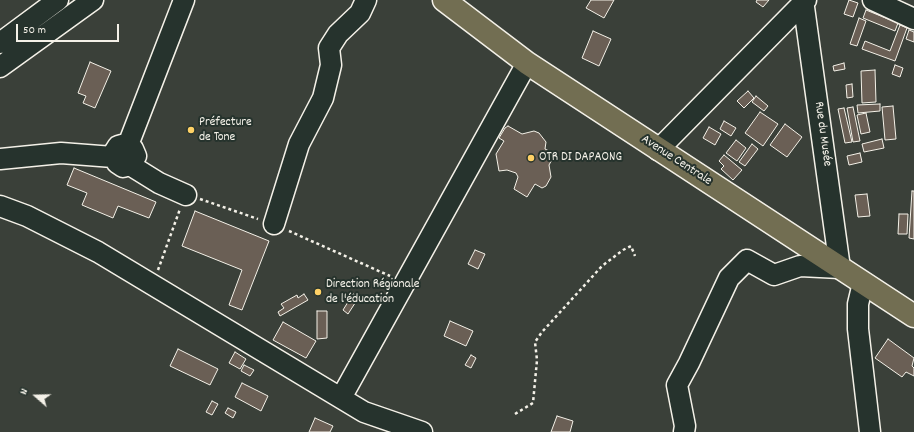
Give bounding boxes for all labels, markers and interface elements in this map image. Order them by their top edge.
scale bar [18,16,121,42]
text: 50 m [23,22,46,39]
street label: Rue du Musée [810,101,834,167]
place label: Préfecture de Tone [199,115,252,146]
marker: Préfecture de Tone [186,125,196,135]
street label: Avenue Centrale [638,132,714,190]
place label: OTR DI DAPAONG [539,150,622,166]
marker: OTR DI DAPAONG [526,153,536,163]
place label: Direction Régionale de l'éducation [326,277,420,308]
marker: Direction Régionale de l'éducation [313,287,323,297]
north arrow [16,376,56,416]
text: N [16,387,33,397]

